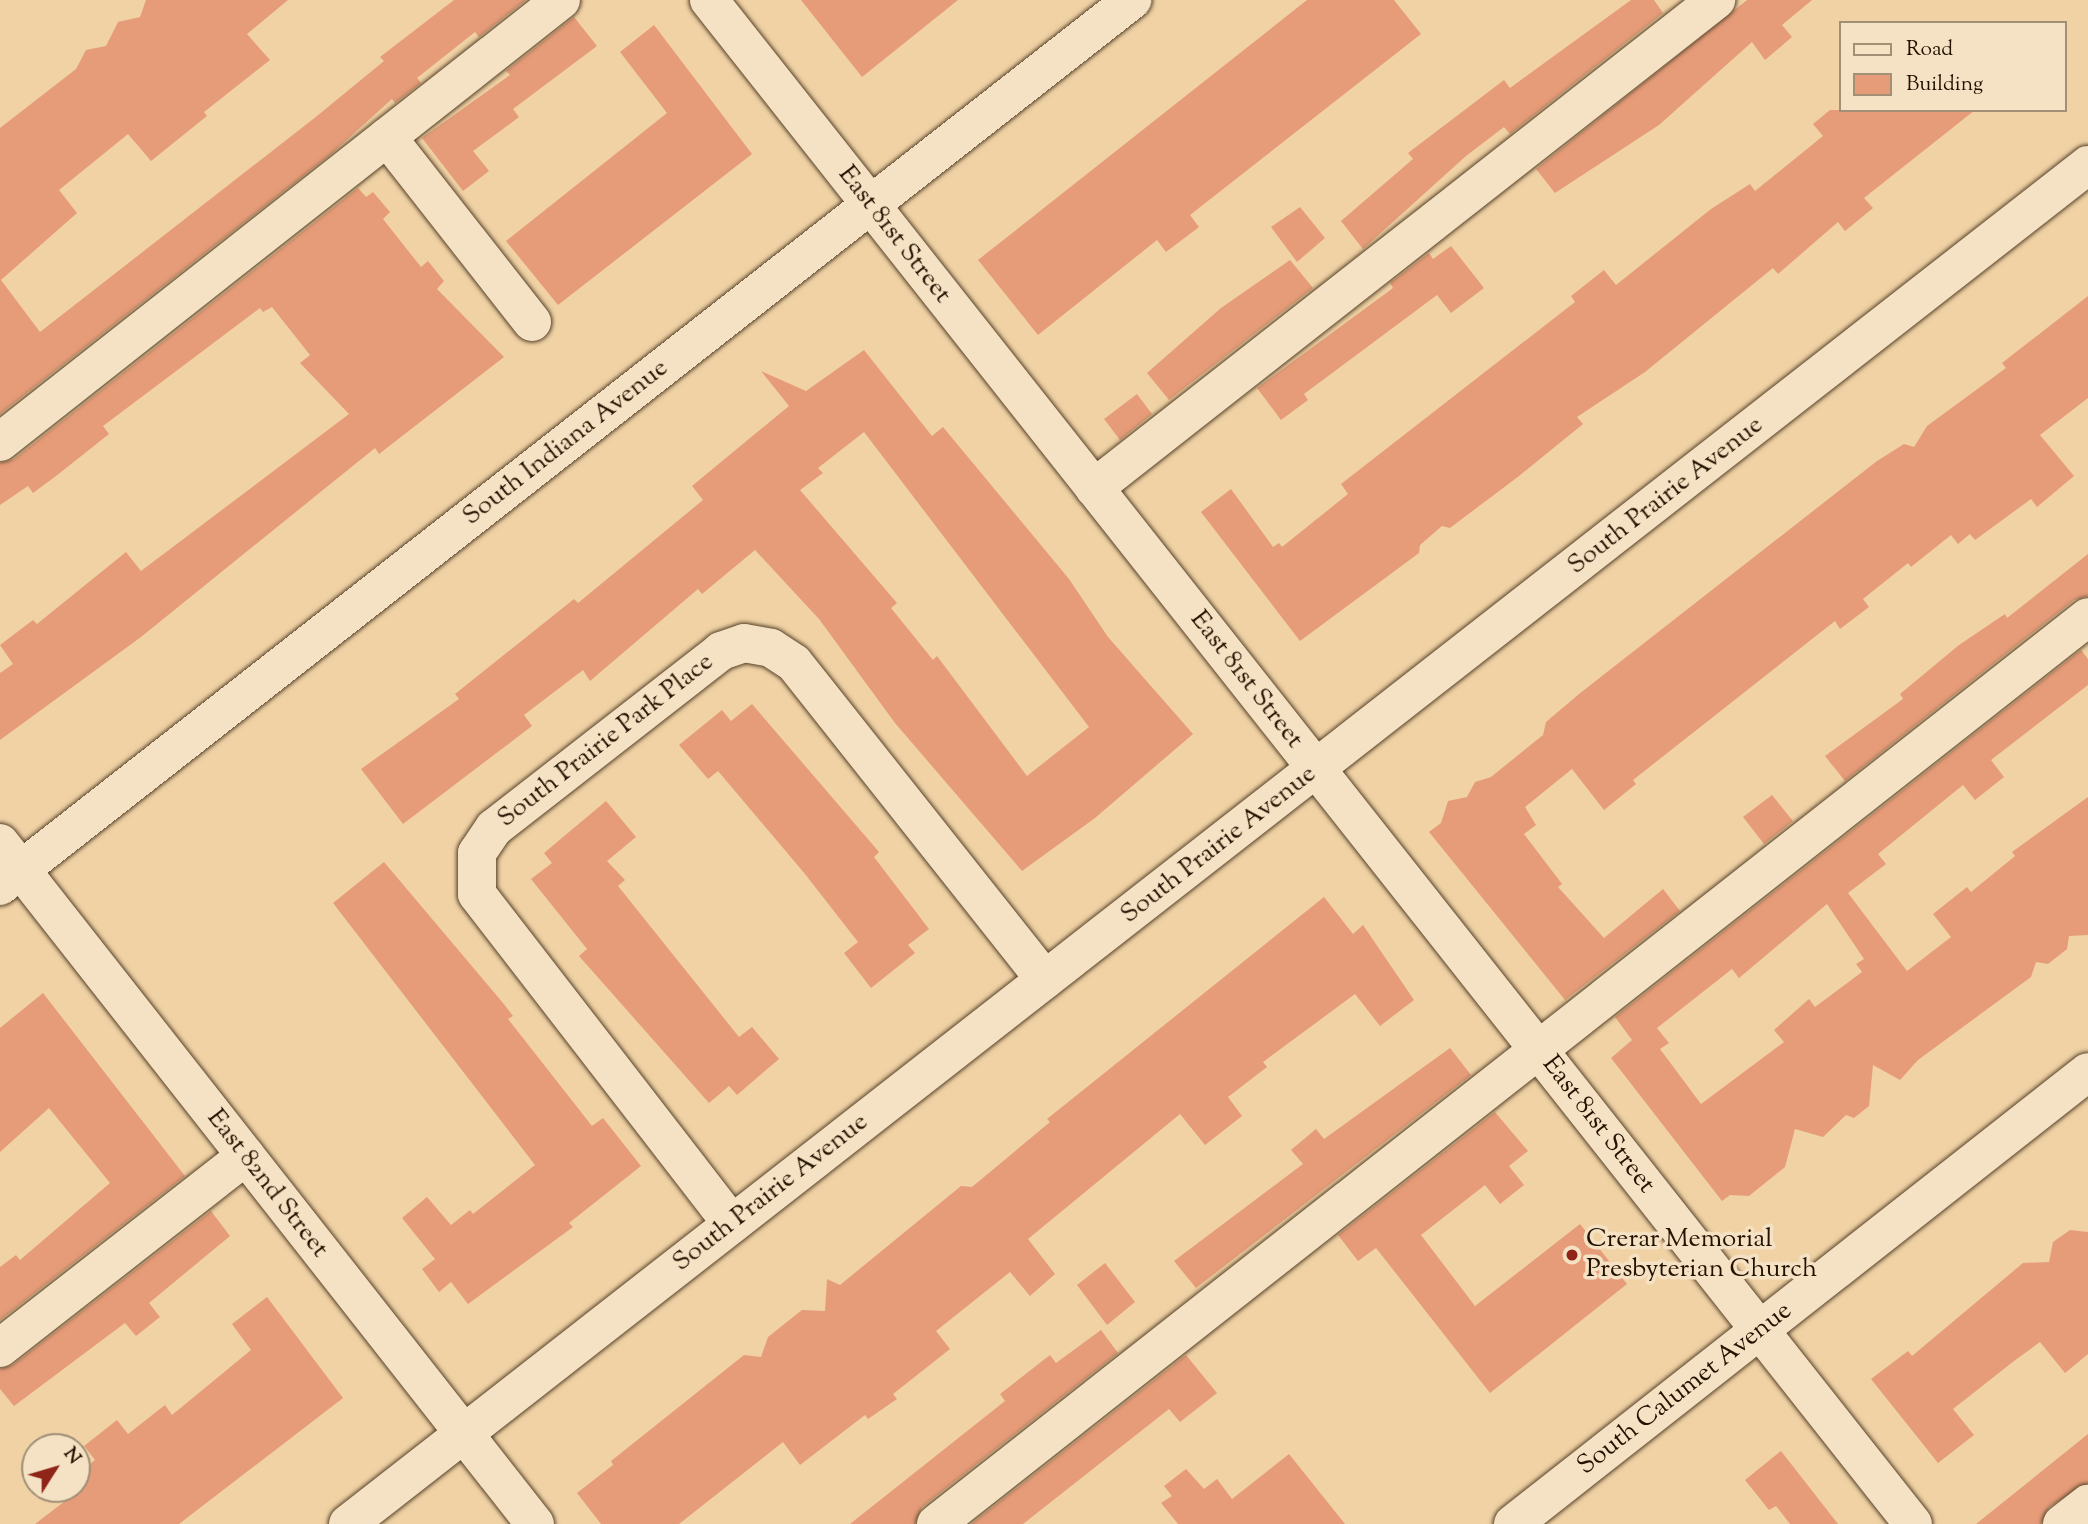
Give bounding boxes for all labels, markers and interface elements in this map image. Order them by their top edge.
legend [1840,21,2067,112]
text: Road [1906,35,1953,65]
text: Building [1906,70,1983,100]
street label: East 81st Street [831,160,957,310]
street label: South Indiana Avenue [457,353,675,533]
street label: South Prairie Avenue [1562,410,1770,582]
street label: East 81st Street [1183,605,1309,755]
street label: South Prairie Park Place [492,647,720,835]
street label: South Prairie Avenue [1115,759,1323,931]
street label: East 81st Street [1535,1050,1661,1200]
street label: East 82nd Street [199,1104,335,1264]
street label: South Prairie Avenue [667,1107,875,1279]
place label: Crerar Memorial Presbyterian Church [1586,1224,1817,1286]
marker: Crerar Memorial Presbyterian Church [1564,1247,1580,1263]
street label: South Calumet Avenue [1572,1296,1798,1482]
north arrow [21,1433,91,1503]
text: N [56,1442,87,1470]

